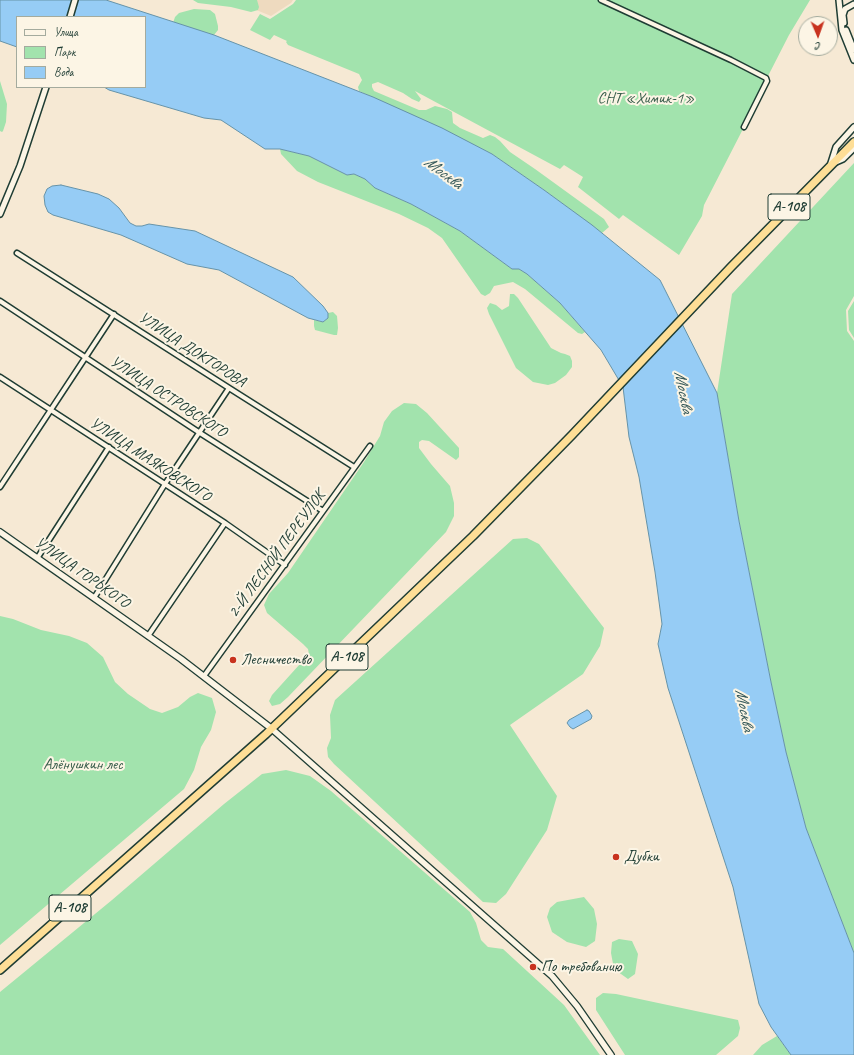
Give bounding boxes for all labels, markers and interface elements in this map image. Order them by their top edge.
legend [16,16,146,88]
north arrow [798,16,838,56]
text: Улица [54,24,78,40]
text: С [815,40,821,54]
text: Парк [54,44,75,60]
text: Вода [54,64,73,80]
park label: СНТ «Химик-1» [597,89,695,109]
water label: Москва [420,152,466,194]
road number: А-108 [768,194,810,220]
street label: УЛИЦА ДОКТОРОВА [135,308,249,392]
street label: УЛИЦА ОСТРОВСКОГО [106,352,230,442]
water label: Москва [669,369,697,415]
street label: УЛИЦА МАЯКОВСКОГО [86,414,214,506]
street label: 2-Й ЛЕСНОЙ ПЕРЕУЛОК [224,487,330,621]
street label: УЛИЦА ГОРЬКОГО [31,533,133,613]
road number: А-108 [326,644,368,670]
place label: Лесничество [241,650,311,670]
marker: Лесничество [228,655,238,665]
water label: Москва [730,687,758,733]
park label: Алёнушкин лес [43,755,123,775]
place label: Дубки [624,847,659,867]
marker: Дубки [611,852,621,862]
road number: А-108 [49,895,91,921]
place label: По требованию [541,957,622,977]
marker: По требованию [528,962,538,972]

